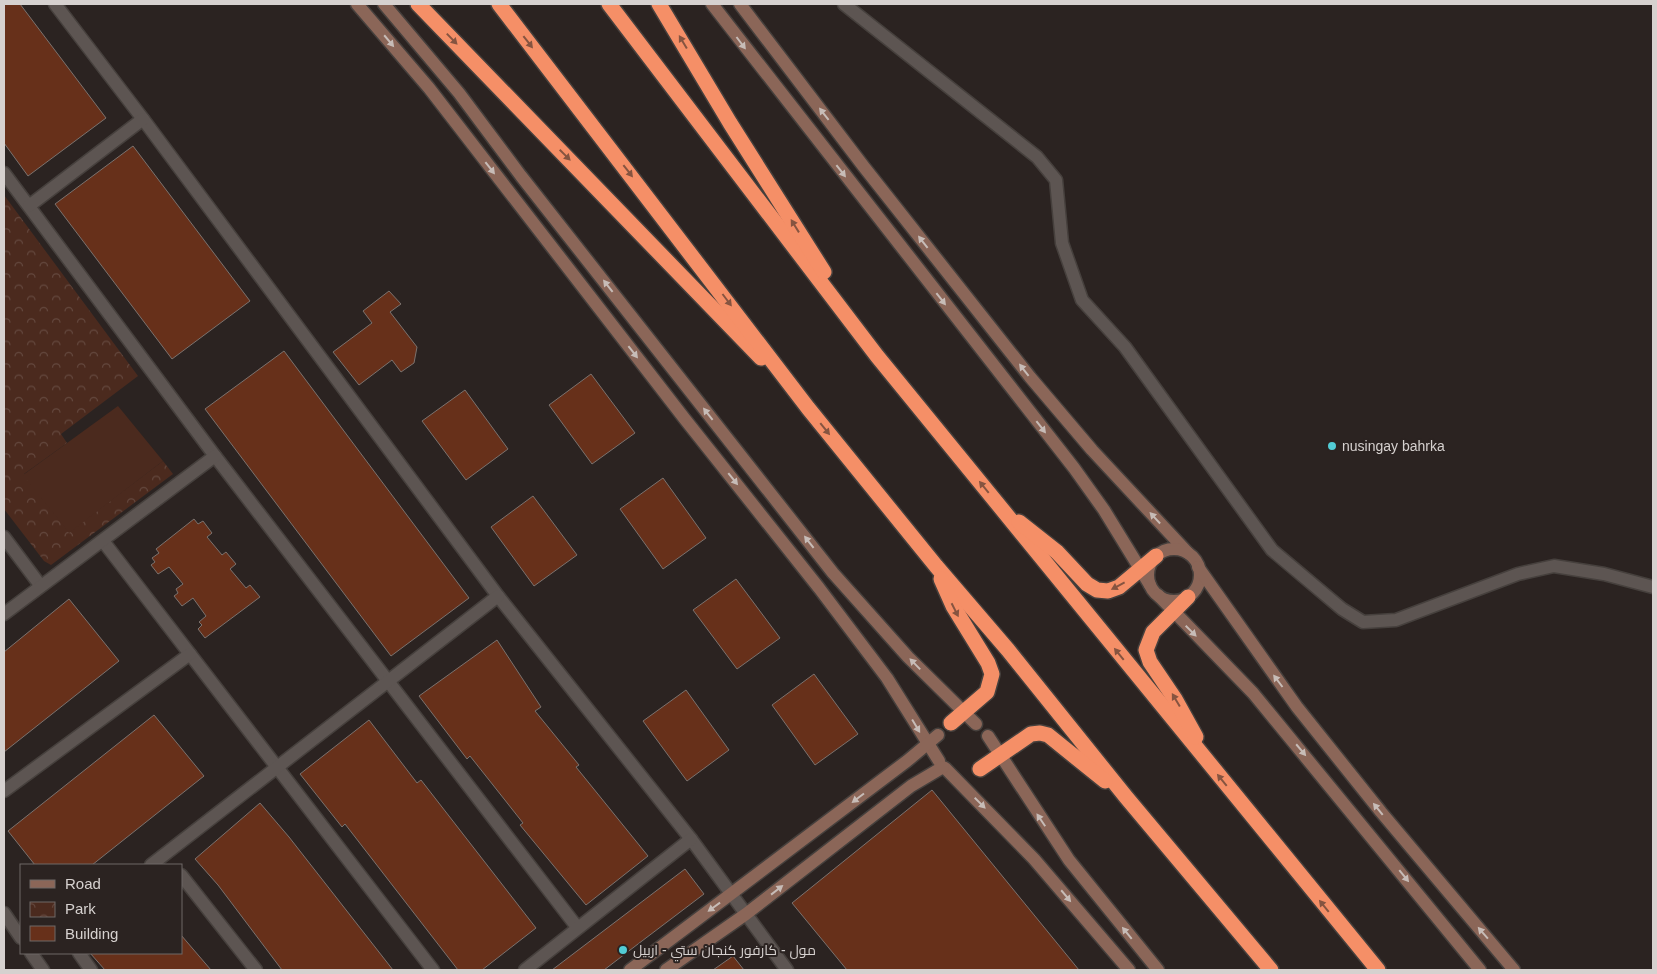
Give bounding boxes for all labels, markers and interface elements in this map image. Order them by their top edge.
one-way arrow [446,33,458,45]
one-way arrow [383,34,395,46]
one-way arrow [523,35,534,48]
one-way arrow [678,36,687,49]
one-way arrow [736,36,747,49]
one-way arrow [818,108,829,121]
one-way arrow [559,149,571,161]
one-way arrow [485,161,496,174]
one-way arrow [623,164,633,178]
one-way arrow [835,165,846,178]
one-way arrow [790,219,799,232]
one-way arrow [918,236,929,249]
one-way arrow [602,280,613,293]
one-way arrow [722,293,732,307]
one-way arrow [935,293,946,306]
one-way arrow [627,345,638,358]
one-way arrow [1019,363,1030,376]
one-way arrow [703,408,714,421]
one-way arrow [1036,420,1047,433]
one-way arrow [820,422,831,435]
place label: nusingay bahrka [1342,438,1445,454]
marker: nusingay bahrka [1326,440,1338,452]
one-way arrow [728,473,739,486]
one-way arrow [978,481,989,494]
one-way arrow [1149,512,1161,524]
one-way arrow [803,536,814,549]
one-way arrow [1111,582,1126,590]
one-way arrow [951,603,959,617]
one-way arrow [1185,624,1197,636]
one-way arrow [1114,647,1125,660]
one-way arrow [909,659,921,671]
one-way arrow [1272,675,1283,688]
one-way arrow [1171,694,1180,707]
one-way arrow [911,720,921,733]
one-way arrow [1295,744,1306,756]
one-way arrow [1217,773,1228,786]
one-way arrow [852,793,865,804]
one-way arrow [974,797,986,809]
one-way arrow [1373,802,1384,815]
one-way arrow [1037,813,1046,827]
legend [20,864,182,954]
one-way arrow [1398,869,1409,882]
text: Road [65,875,101,892]
one-way arrow [770,885,783,896]
one-way arrow [1060,890,1071,902]
text: Park [65,900,96,917]
one-way arrow [1319,900,1330,913]
one-way arrow [707,902,721,912]
text: Building [65,925,118,942]
one-way arrow [1121,926,1132,939]
one-way arrow [1477,927,1488,940]
place label: مول - كارفور كنجان ستي - اربيل [633,942,816,962]
marker: مول - كارفور كنجان ستي - اربيل [617,944,629,956]

